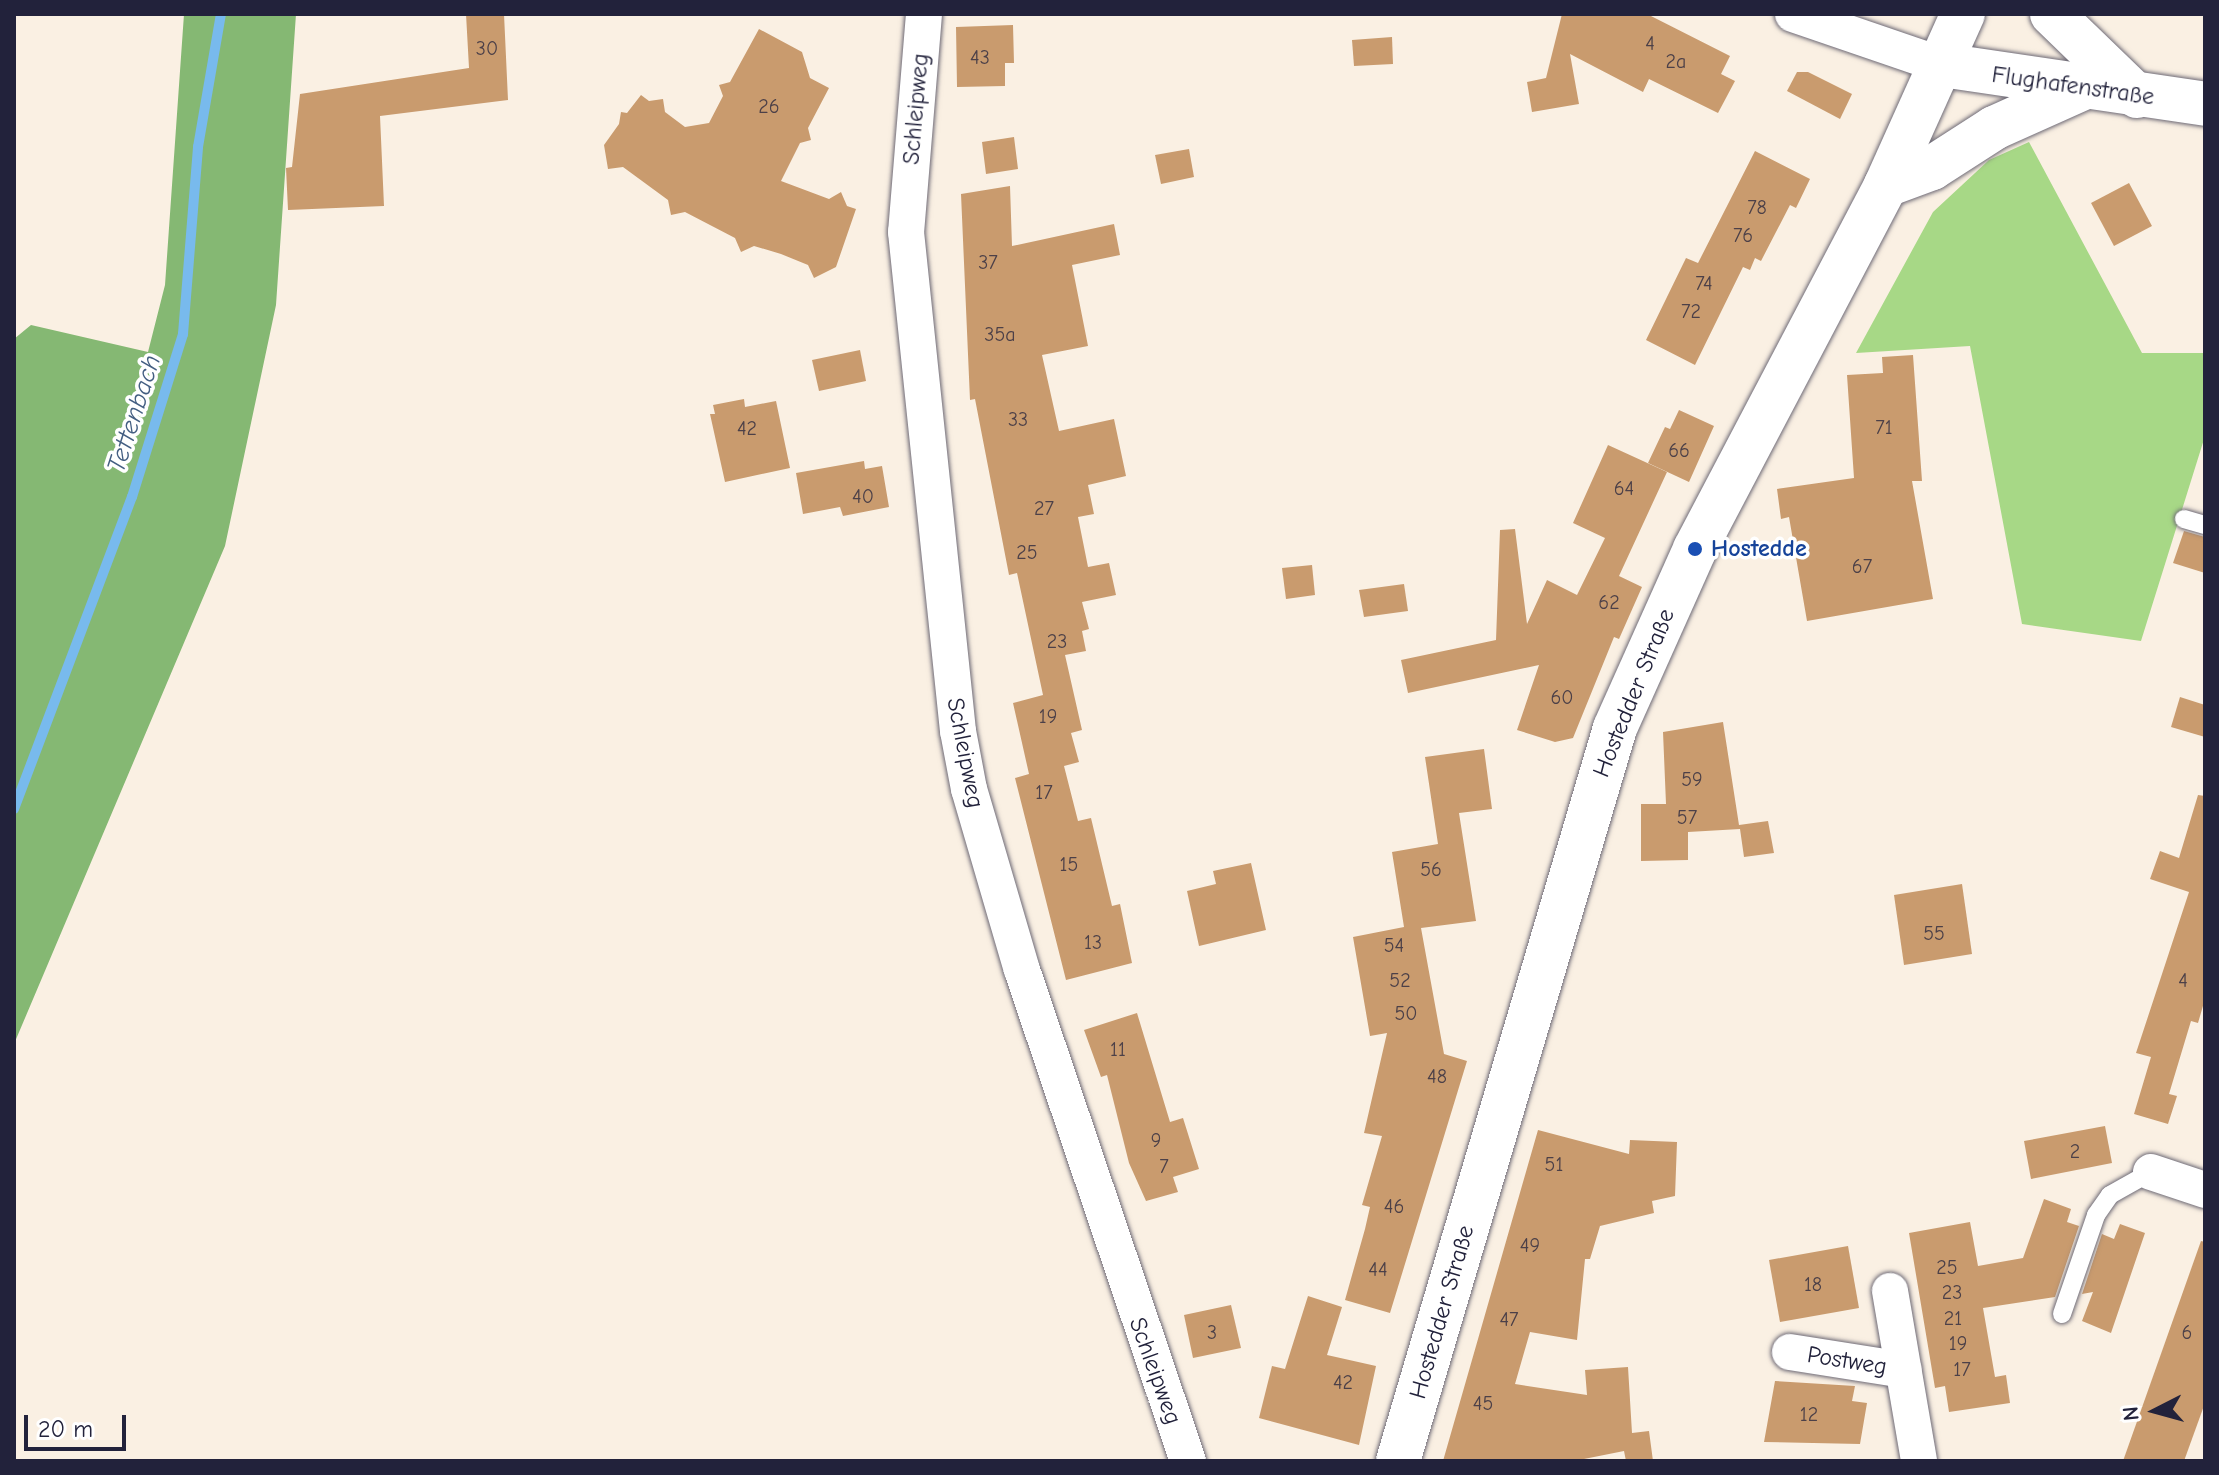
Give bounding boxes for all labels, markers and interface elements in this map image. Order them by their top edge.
house number: 4 [1645,31,1655,55]
house number: 30 [476,36,498,60]
house number: 43 [970,45,990,69]
house number: 2a [1666,49,1686,73]
street label: Schleipweg [897,52,935,166]
street label: Flughafenstraße [1990,60,2156,112]
house number: 26 [758,94,780,118]
house number: 78 [1747,195,1767,219]
house number: 76 [1733,223,1753,247]
house number: 37 [978,250,998,274]
house number: 74 [1695,271,1713,295]
house number: 72 [1681,299,1701,323]
house number: 35a [984,322,1016,346]
water label: Tettenbach [101,351,169,477]
house number: 33 [1008,407,1028,431]
house number: 71 [1875,415,1893,439]
house number: 42 [737,416,757,440]
house number: 66 [1668,438,1690,462]
house number: 64 [1614,476,1634,500]
house number: 40 [852,484,874,508]
house number: 27 [1034,496,1054,520]
place label: Hostedde [1711,535,1807,563]
house number: 25 [1016,540,1038,564]
marker: Hostedde [1686,540,1704,558]
house number: 67 [1852,554,1872,578]
house number: 62 [1598,590,1620,614]
street label: Hostedder Straße [1587,604,1681,782]
house number: 23 [1047,629,1067,653]
house number: 60 [1550,685,1574,709]
street label: Schleipweg [940,695,990,811]
house number: 19 [1039,704,1057,728]
house number: 59 [1681,767,1703,791]
house number: 17 [1035,780,1053,804]
house number: 57 [1677,805,1697,829]
house number: 15 [1060,852,1078,876]
house number: 56 [1420,857,1442,881]
house number: 55 [1923,921,1945,945]
house number: 13 [1084,930,1102,954]
house number: 54 [1384,933,1404,957]
house number: 52 [1389,968,1411,992]
house number: 4 [2178,968,2188,992]
house number: 50 [1394,1001,1418,1025]
house number: 11 [1110,1037,1126,1061]
house number: 48 [1427,1064,1447,1088]
house number: 9 [1151,1128,1161,1152]
house number: 2 [2070,1139,2080,1163]
house number: 51 [1545,1152,1563,1176]
house number: 7 [1159,1154,1169,1178]
house number: 46 [1384,1194,1404,1218]
street label: Hostedder Straße [1403,1222,1481,1402]
house number: 49 [1520,1233,1540,1257]
house number: 25 [1936,1255,1958,1279]
house number: 44 [1368,1257,1388,1281]
house number: 18 [1804,1272,1822,1296]
house number: 23 [1942,1280,1962,1304]
house number: 21 [1944,1306,1962,1330]
house number: 47 [1499,1307,1519,1331]
street label: Schleipweg [1122,1314,1188,1428]
house number: 3 [1207,1320,1217,1344]
house number: 6 [2182,1320,2192,1344]
house number: 19 [1949,1331,1967,1355]
street label: Postweg [1805,1340,1889,1382]
house number: 17 [1953,1357,1971,1381]
house number: 42 [1333,1370,1353,1394]
north arrow [2115,1371,2195,1451]
house number: 45 [1473,1391,1493,1415]
scale bar [28,1399,130,1449]
house number: 12 [1800,1402,1818,1426]
text: N [2117,1405,2145,1422]
text: 20 m [38,1415,93,1443]

